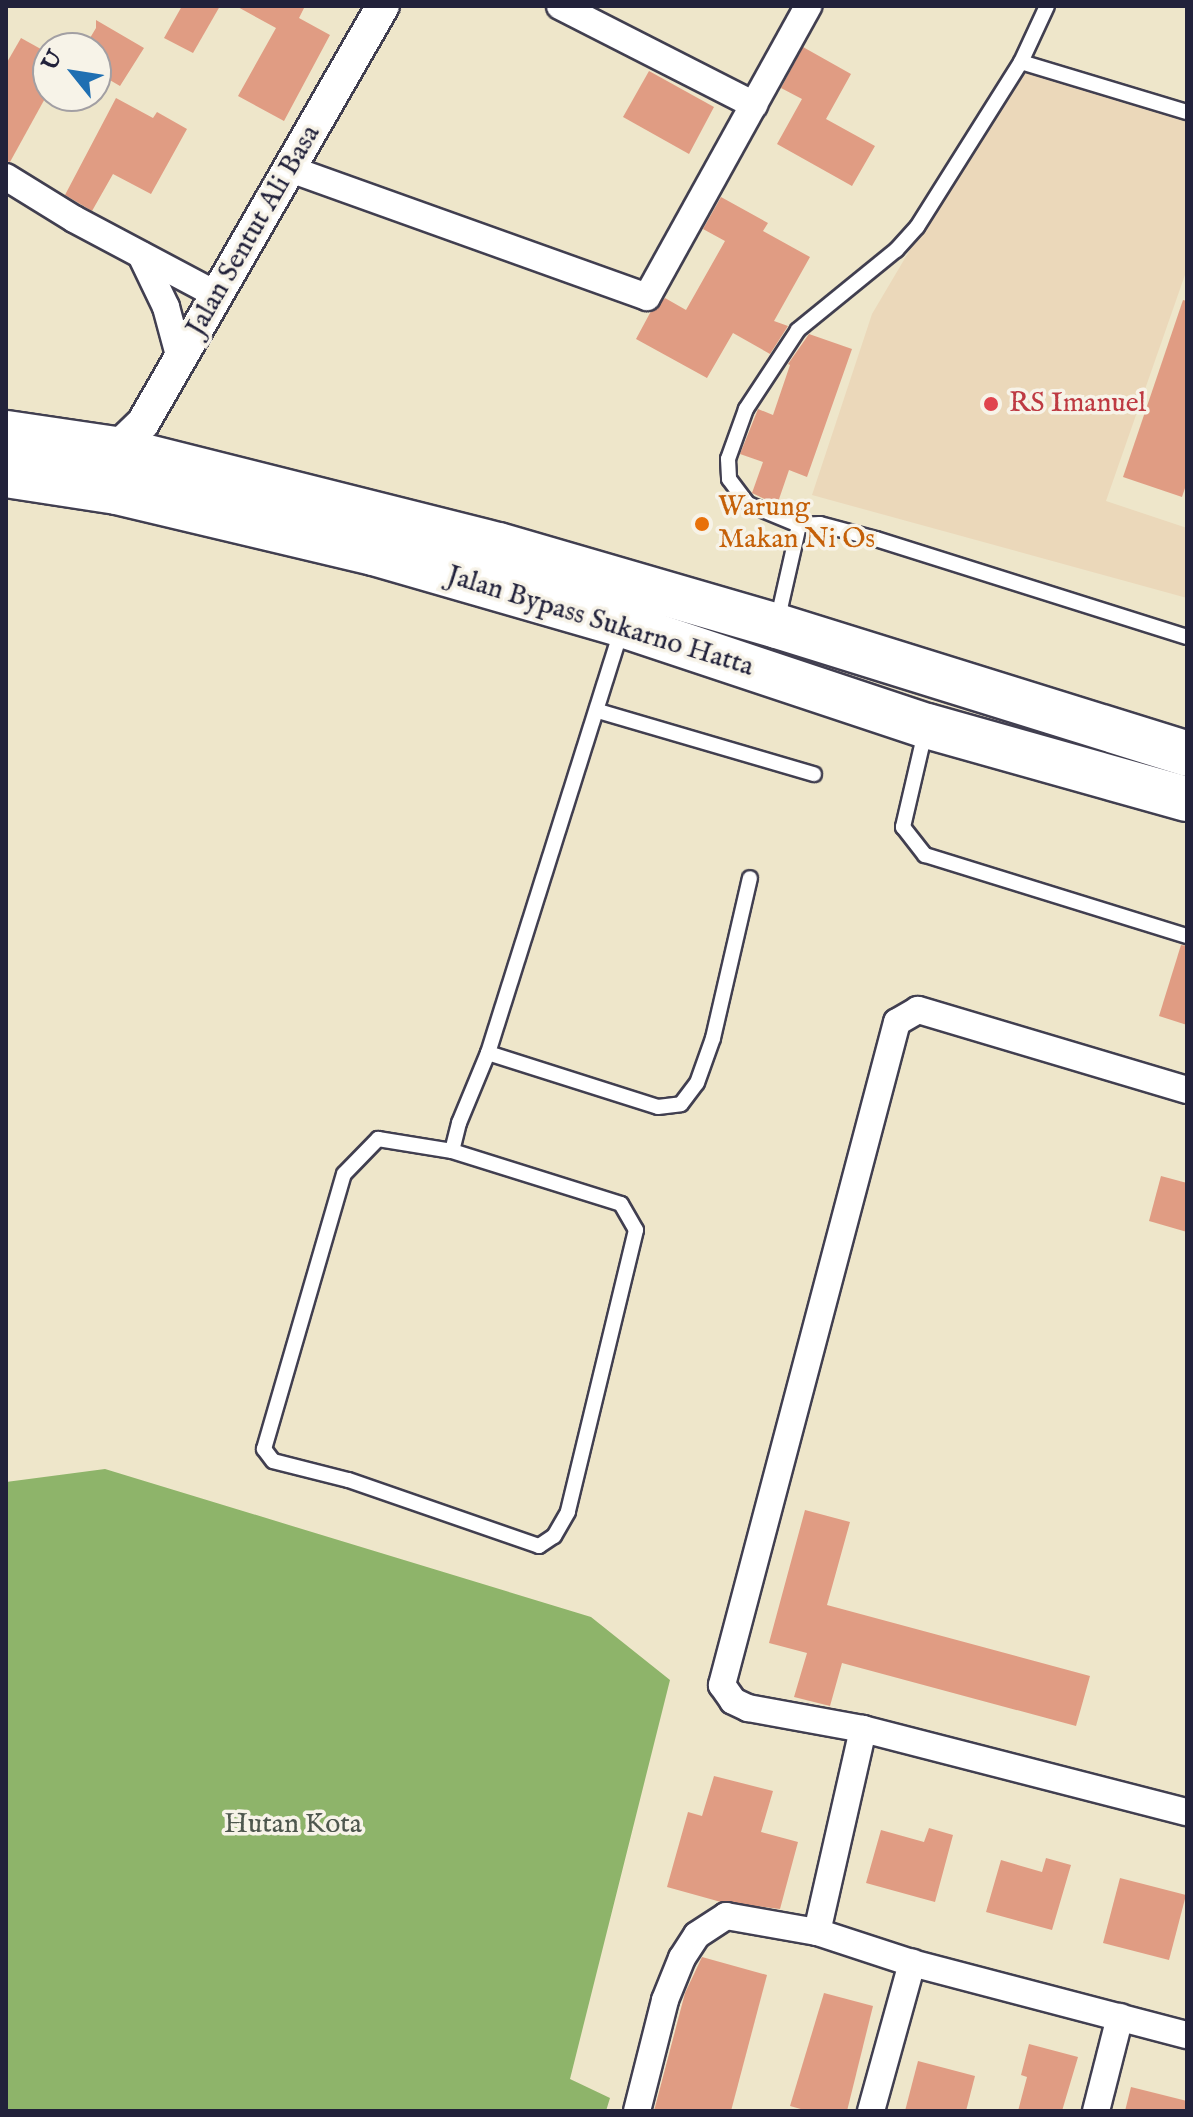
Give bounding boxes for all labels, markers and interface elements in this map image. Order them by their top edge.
north arrow [32,32,112,112]
text: U [36,46,70,76]
street label: Jalan Sentut Ali Basa [180,119,328,343]
place label: RS Imanuel [1009,387,1146,421]
marker: RS Imanuel [980,393,1002,415]
place label: Warung Makan Ni Os [718,491,875,557]
marker: Warung Makan Ni Os [693,515,711,533]
street label: Jalan Bypass Sukarno Hatta [443,559,757,685]
park label: Hutan Kota [224,1808,362,1842]

